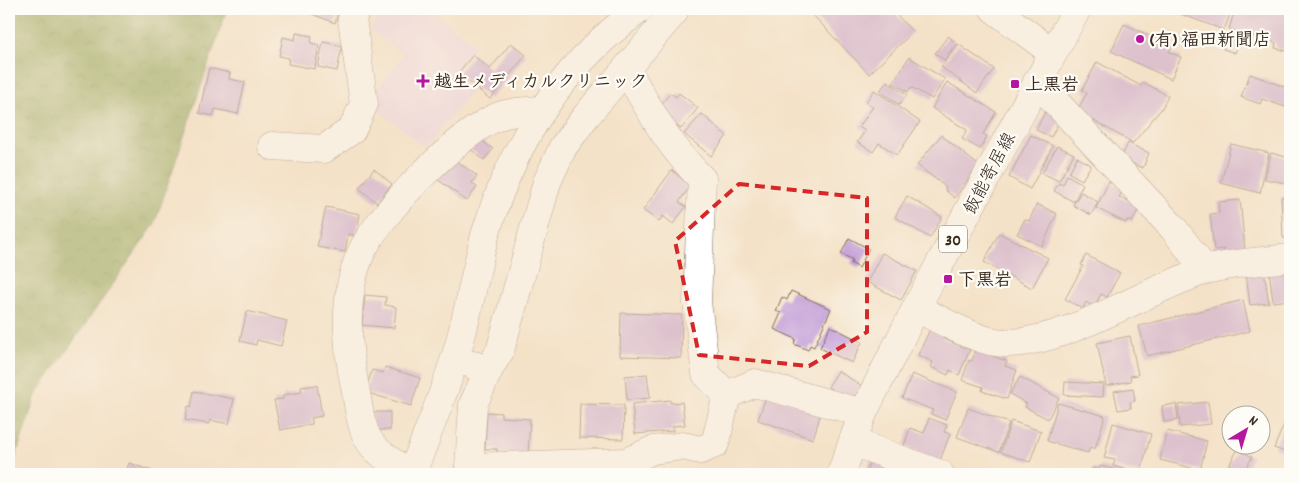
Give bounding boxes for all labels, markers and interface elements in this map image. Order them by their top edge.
place label: (有) 福田新聞店 [1150,29,1271,54]
marker: (有) 福田新聞店 [1134,33,1146,45]
place label: 越生メディカルクリニック [434,71,647,96]
marker: 越生メディカルクリニック [416,74,430,88]
place label: 上黒岩 [1025,74,1079,99]
marker: 上黒岩 [1009,78,1021,90]
street label: 飯能寄居線 [959,129,1023,220]
road number: 30 [939,225,967,252]
place label: 下黒岩 [958,269,1012,294]
marker: 下黒岩 [942,273,954,285]
north arrow [1222,406,1272,456]
text: N [1244,411,1262,431]

